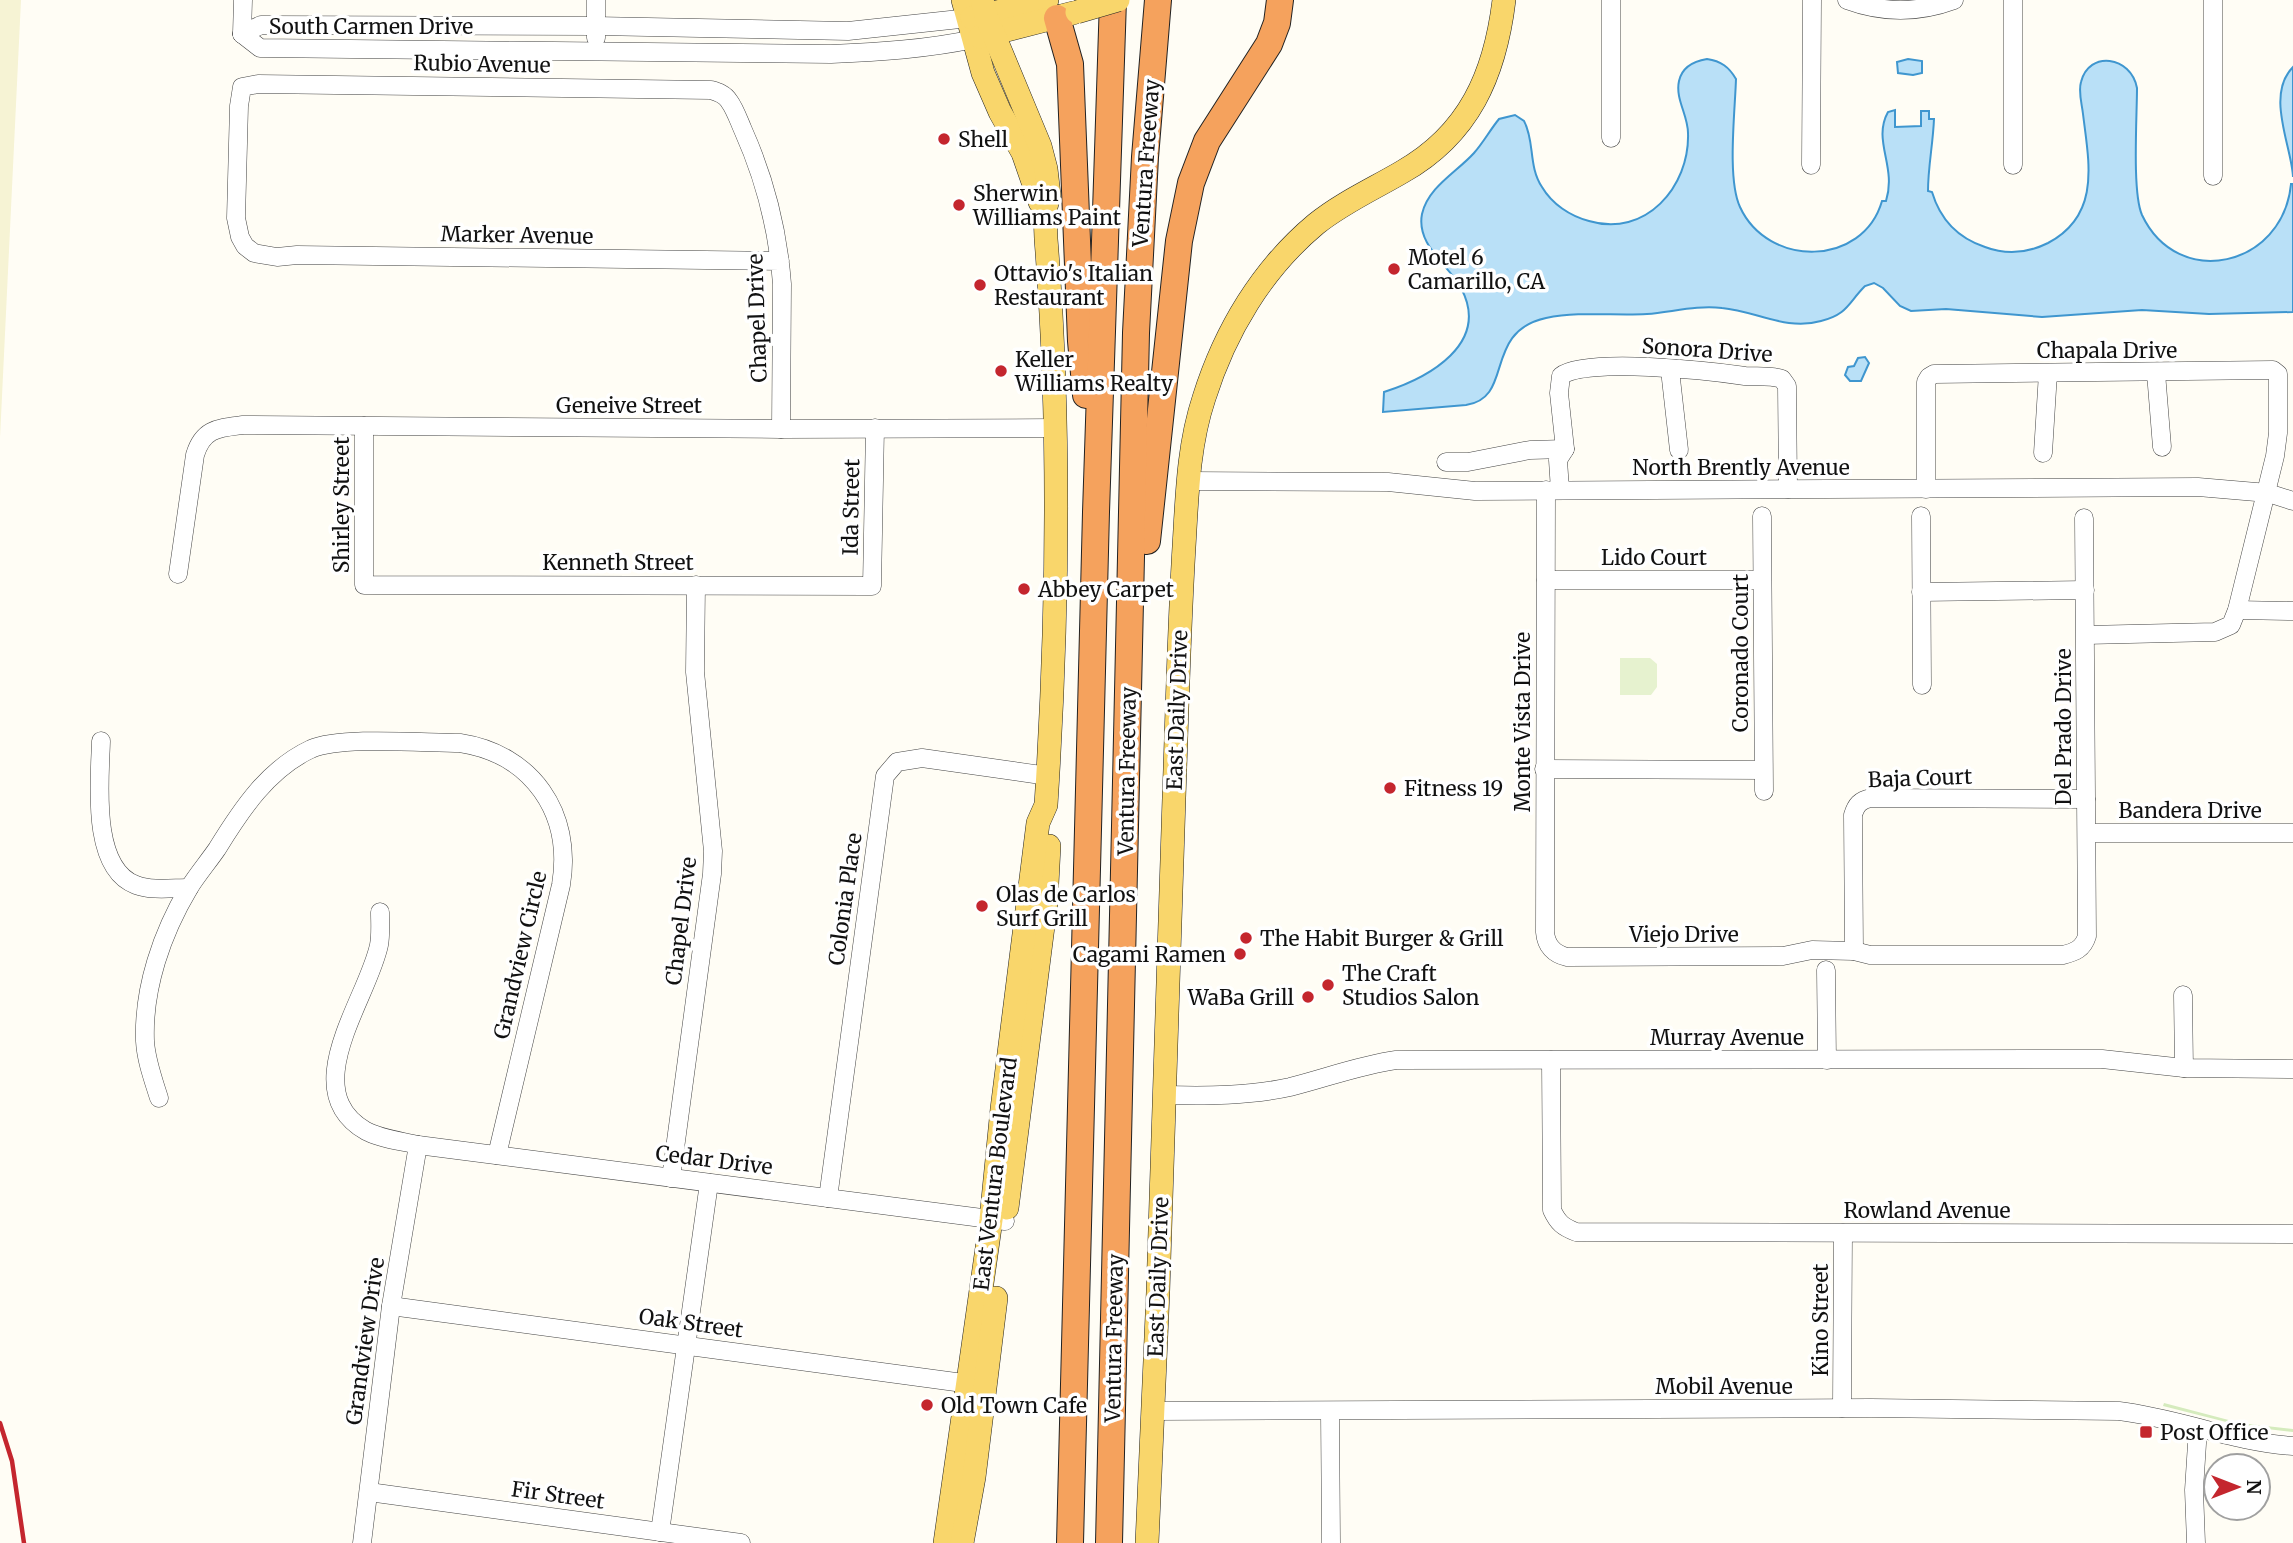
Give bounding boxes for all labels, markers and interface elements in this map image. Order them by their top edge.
street label: South Carmen Drive [269,13,473,40]
street label: Rubio Avenue [413,49,551,79]
street label: Ventura Freeway [1127,77,1165,249]
place label: Shell [958,126,1009,153]
marker: Shell [936,131,952,147]
place label: Sherwin Williams Paint [972,180,1121,231]
marker: Sherwin Williams Paint [951,197,967,213]
street label: Marker Avenue [440,220,594,250]
place label: Motel 6 Camarillo, CA [1408,244,1545,295]
street label: Chapel Drive [741,253,773,383]
place label: Ottavio's Italian Restaurant [994,260,1153,311]
marker: Motel 6 Camarillo, CA [1386,261,1402,277]
marker: Ottavio's Italian Restaurant [972,277,988,293]
street label: Sonora Drive [1641,332,1773,368]
street label: Chapala Drive [2037,337,2177,364]
place label: Keller Williams Realty [1014,346,1174,397]
marker: Keller Williams Realty [993,363,1009,379]
street label: Geneive Street [556,392,702,419]
street label: Shirley Street [328,437,355,573]
street label: North Brently Avenue [1632,454,1850,481]
street label: Ida Street [837,459,865,555]
street label: Lido Court [1601,544,1707,571]
street label: Kenneth Street [542,549,694,576]
street label: Coronado Court [1727,574,1754,732]
place label: Abbey Carpet [1037,576,1174,603]
marker: Abbey Carpet [1016,581,1032,597]
street label: East Daily Drive [1161,629,1193,791]
street label: Monte Vista Drive [1509,632,1536,812]
street label: Del Prado Drive [2050,648,2077,806]
street label: Ventura Freeway [1112,686,1142,856]
street label: Baja Court [1867,763,1973,793]
place label: Fitness 19 [1404,775,1503,802]
marker: Fitness 19 [1382,780,1398,796]
street label: Bandera Drive [2118,797,2262,824]
street label: Colonia Place [822,831,868,967]
street label: Chapel Drive [660,855,702,987]
street label: Grandview Circle [488,868,552,1042]
place label: Olas de Carlos Surf Grill [996,881,1136,932]
marker: Olas de Carlos Surf Grill [974,898,990,914]
street label: Viejo Drive [1628,921,1739,948]
place label: The Habit Burger & Grill [1260,925,1504,952]
marker: The Habit Burger & Grill [1238,930,1254,946]
place label: Cagami Ramen [1073,941,1226,968]
marker: Cagami Ramen [1232,946,1248,962]
place label: The Craft Studios Salon [1342,960,1479,1011]
marker: The Craft Studios Salon [1320,977,1336,993]
place label: WaBa Grill [1187,984,1294,1011]
marker: WaBa Grill [1300,989,1316,1005]
street label: Murray Avenue [1650,1024,1804,1051]
street label: East Ventura Boulevard [967,1055,1023,1292]
street label: Cedar Drive [654,1139,774,1181]
street label: East Daily Drive [1142,1196,1174,1358]
street label: Rowland Avenue [1843,1197,2011,1224]
street label: Ventura Freeway [1099,1253,1129,1423]
street label: Grandview Drive [340,1255,390,1427]
street label: Kino Street [1807,1263,1834,1377]
street label: Oak Street [637,1302,745,1344]
street label: Mobil Avenue [1655,1373,1793,1400]
place label: Old Town Cafe [941,1392,1087,1419]
marker: Old Town Cafe [919,1397,935,1413]
place label: Post Office [2160,1419,2269,1446]
marker: Post Office [2138,1424,2154,1440]
north arrow [2202,1452,2272,1522]
street label: Fir Street [510,1475,606,1515]
text: N [2242,1479,2266,1495]

